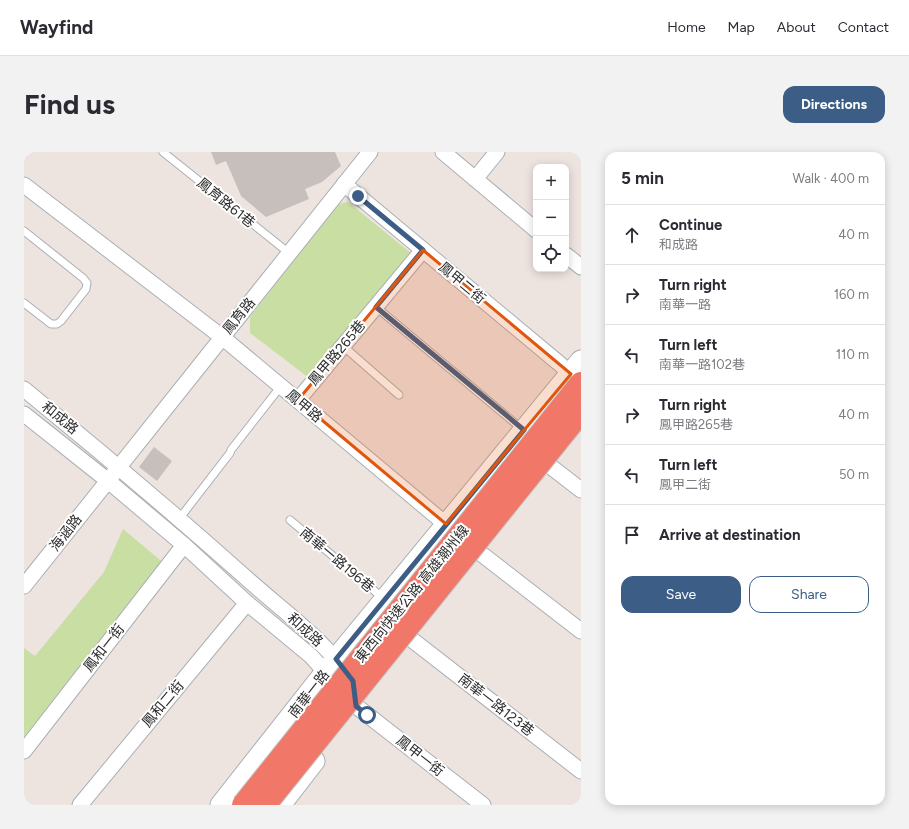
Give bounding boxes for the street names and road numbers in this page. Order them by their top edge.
street label: 鳳育路61巷 [194,174,258,232]
street label: 鳳甲二街 [435,258,489,308]
street label: 鳳育路 [219,294,259,338]
street label: 鳳甲路265巷 [305,317,369,389]
street label: 鳳甲路 [282,386,326,426]
street label: 和成路 [38,398,82,438]
street label: 海涵路 [46,511,86,555]
street label: 東西向快速公路 高雄潮州線 [351,522,473,666]
street label: 南華一路196巷 [296,524,378,596]
street label: 和成路 [284,610,326,650]
street label: 鳳和一街 [80,621,128,675]
street label: 南華一路 [285,667,333,721]
street label: 南華一路123巷 [455,670,537,740]
street label: 鳳和二街 [138,677,188,731]
street label: 鳳甲一街 [393,732,447,780]

